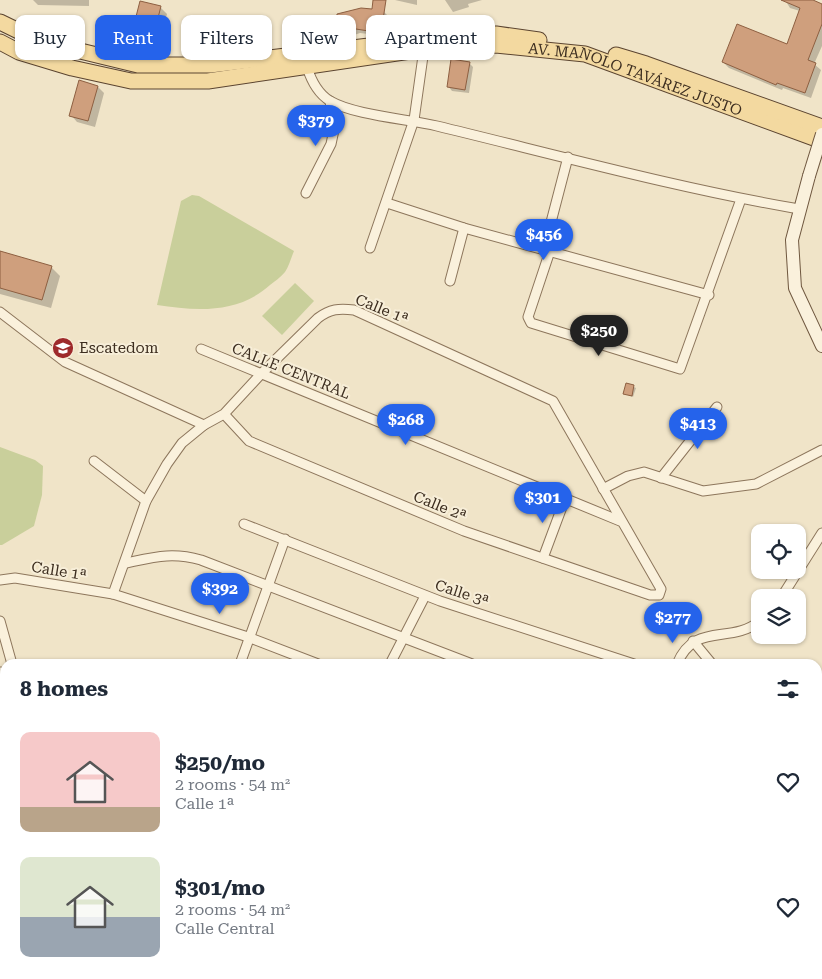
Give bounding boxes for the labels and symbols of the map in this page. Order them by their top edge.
street label: AV. MANOLO TAVÁREZ JUSTO [527,39,745,120]
pin: $379 [286,104,346,147]
pin: $456 [514,218,574,261]
street label: Calle 1ª [353,290,411,328]
pin: $250 [569,314,629,357]
school or university icon: Escatedom [51,336,75,360]
place label: Escatedom [79,339,159,357]
street label: CALLE CENTRAL [229,339,353,403]
pin: $268 [376,404,436,446]
pin: $413 [668,408,728,450]
pin: $301 [513,482,573,524]
street label: Calle 2ª [411,487,469,525]
street label: Calle 1ª [30,558,88,584]
pin: $392 [190,572,250,615]
street label: Calle 3ª [433,576,491,610]
pin: $277 [643,602,703,644]

